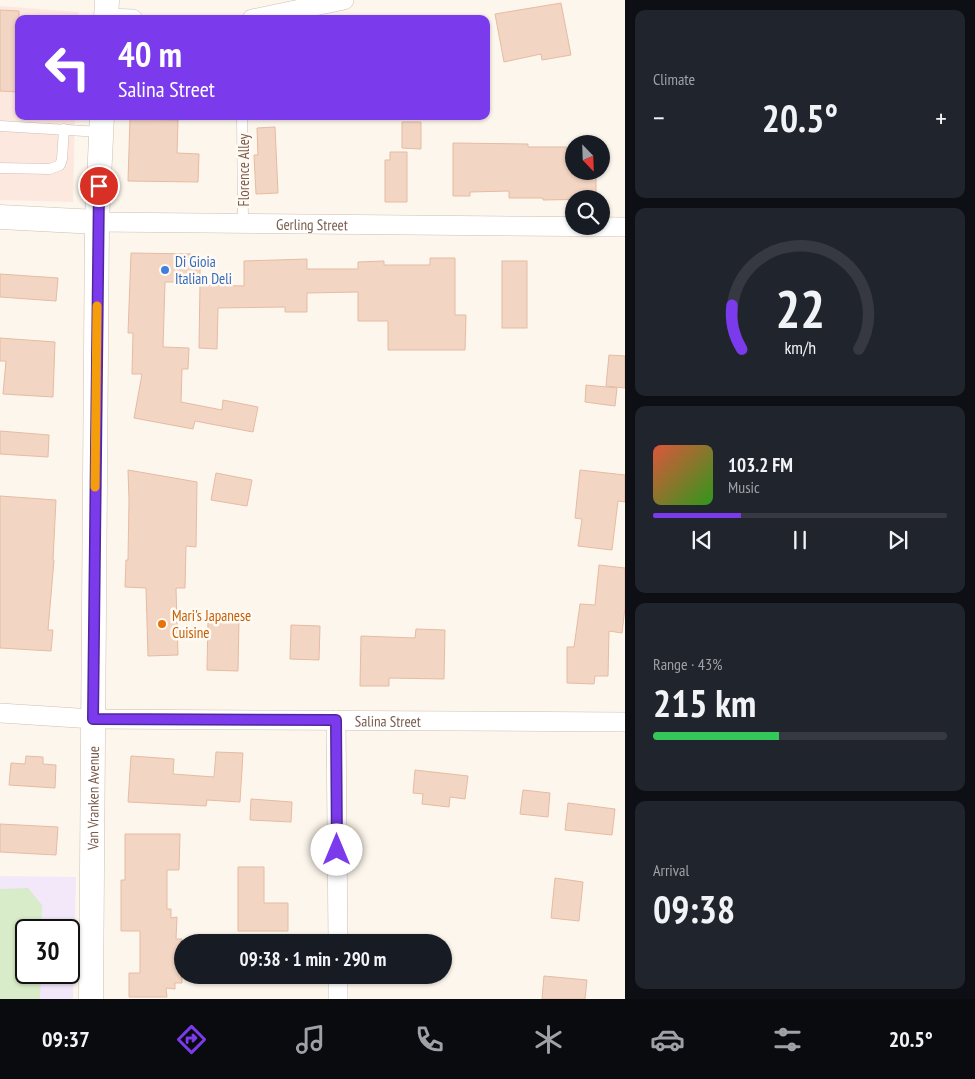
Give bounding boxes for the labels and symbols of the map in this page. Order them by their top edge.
street label: Florence Alley [234,133,253,206]
north arrow [565,135,610,180]
pin [78,165,120,207]
street label: Gerling Street [276,214,348,234]
place label: Di Gioia Italian Deli [175,252,232,288]
marker: Di Gioia Italian Deli [159,264,171,276]
place label: Mari's Japanese Cuisine [172,606,251,642]
marker: Mari's Japanese Cuisine [156,618,168,630]
street label: Salina Street [355,711,421,730]
street label: Van Vranken Avenue [83,746,102,851]
position arrow [310,823,362,875]
speed limit sign: 30 [15,919,80,984]

